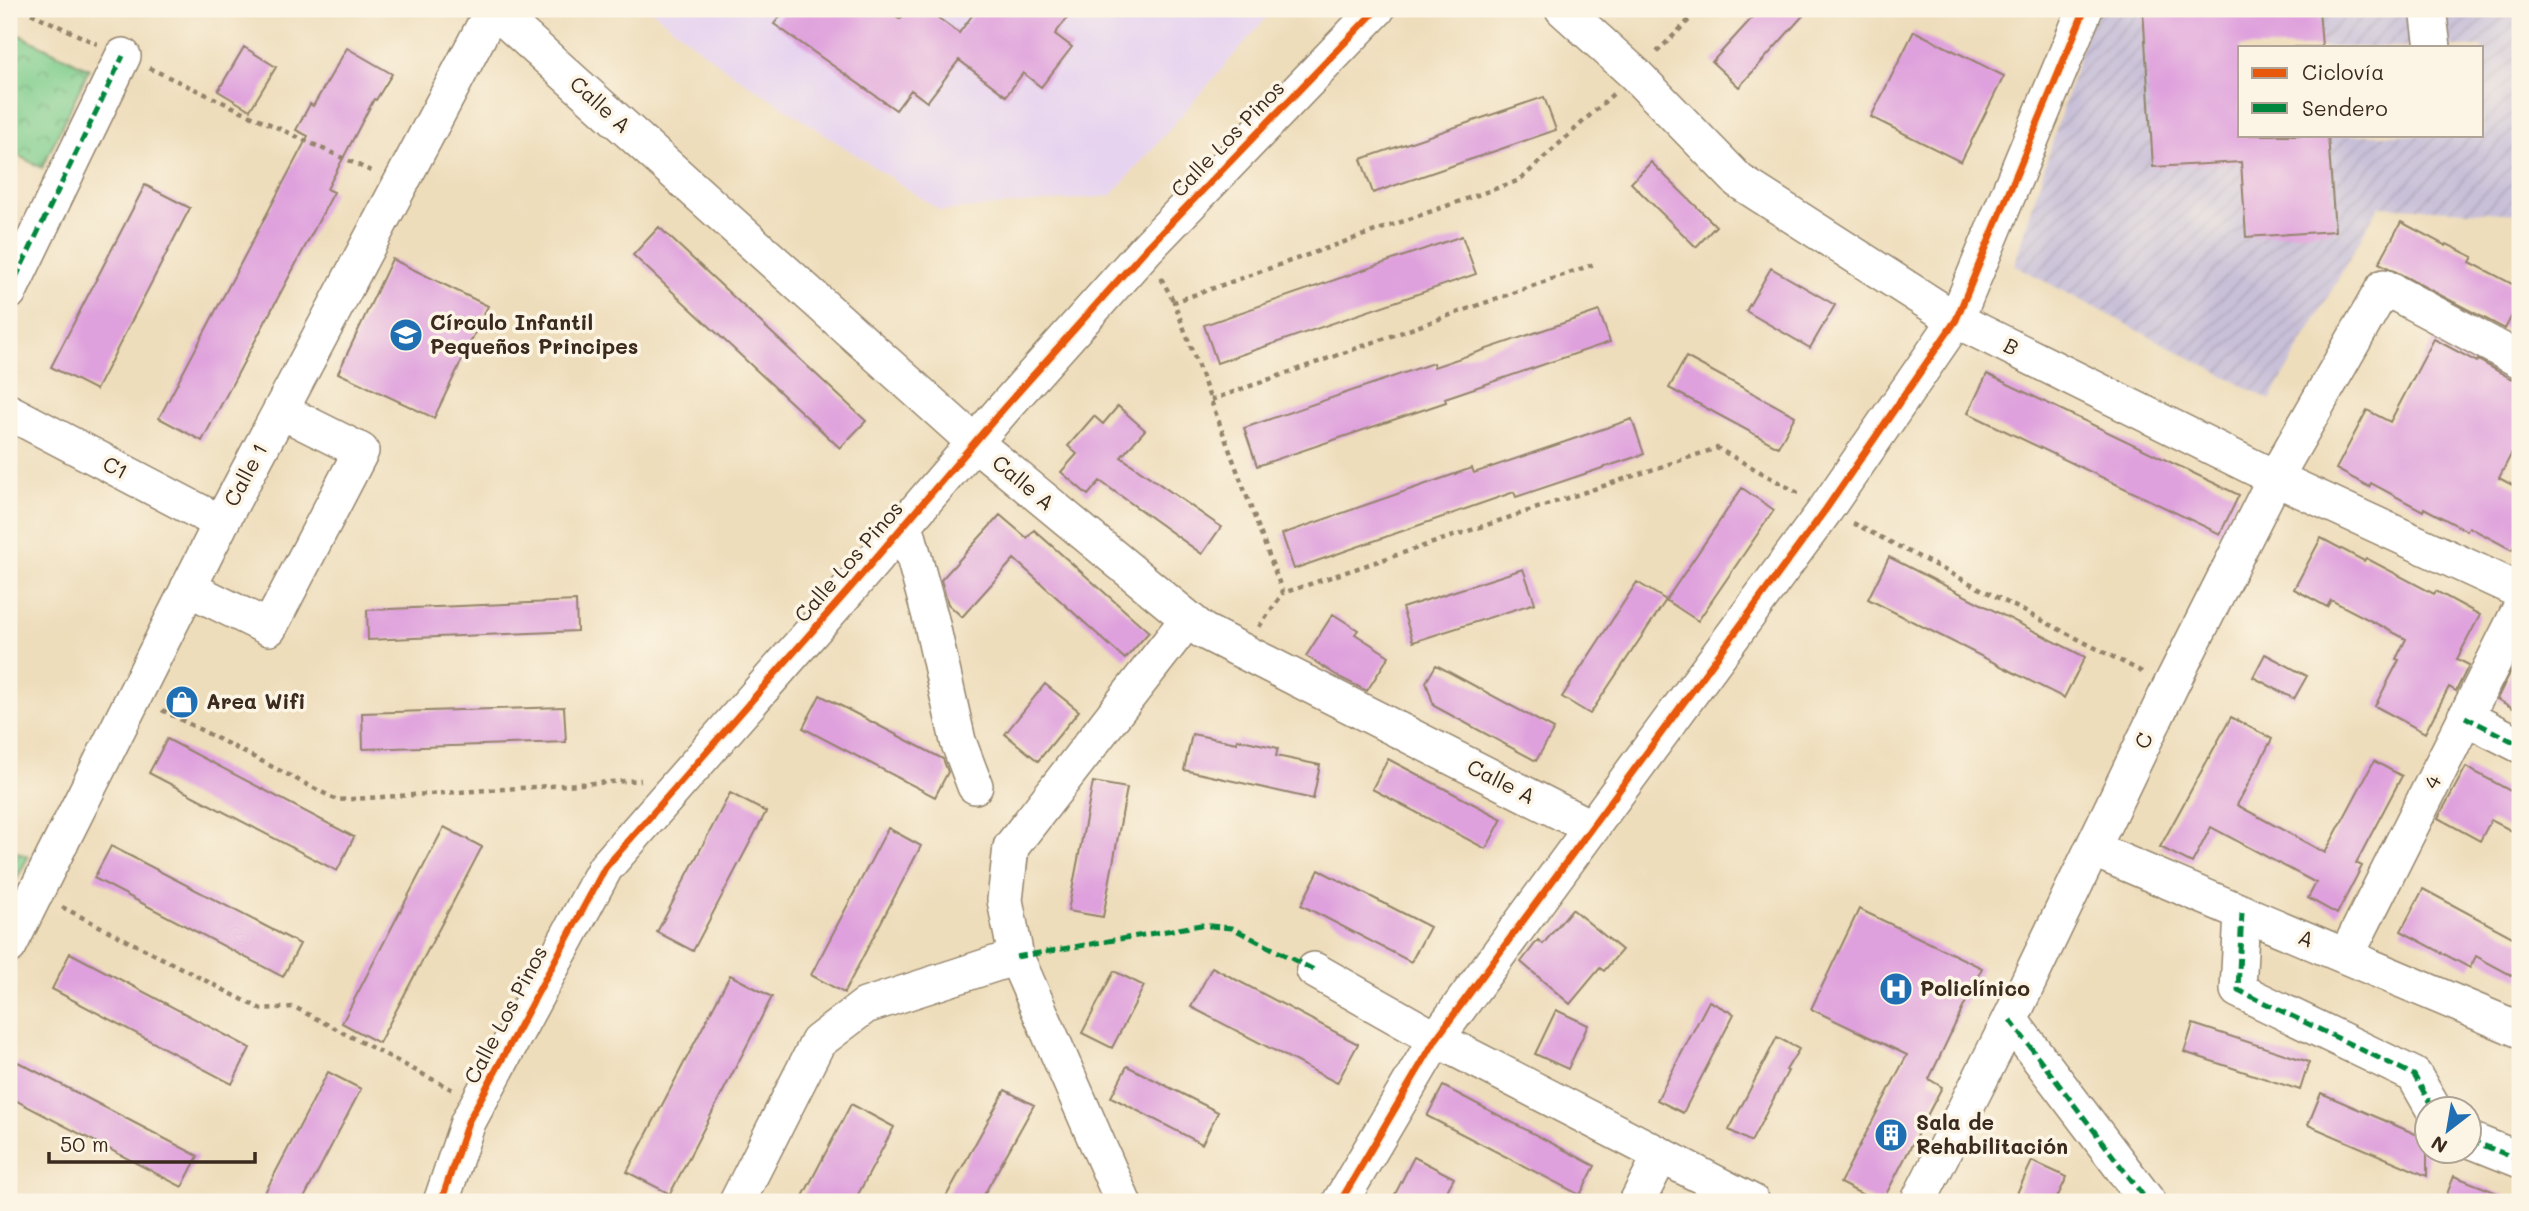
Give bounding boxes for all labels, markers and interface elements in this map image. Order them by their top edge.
legend [2238,46,2484,136]
text: Ciclovía [2302,58,2384,85]
street label: Calle A [565,69,637,138]
street label: Calle Los Pinos [1164,74,1290,202]
text: Sendero [2302,94,2388,121]
place label: Círculo Infantil Pequeños Principes [430,308,638,359]
school or university icon: Círculo Infantil Pequeños Principes [387,316,425,354]
street label: B [2000,331,2023,361]
street label: Calle 1 [217,438,272,511]
street label: Calle A [987,448,1061,516]
street label: C1 [99,449,133,484]
street label: Calle Los Pinos [788,495,908,627]
shop icon: Area Wifi [163,683,201,721]
place label: Area Wifi [206,687,306,714]
street label: C [2127,728,2158,753]
street label: Calle A [1463,752,1540,809]
street label: 4 [2417,769,2447,793]
street label: A [2295,922,2319,953]
street label: Calle Los Pinos [457,941,552,1088]
hospital icon: Policlínico [1877,970,1915,1008]
place label: Policlínico [1920,974,2030,1001]
north arrow [2414,1096,2484,1166]
place label: Sala de Rehabilitación [1916,1108,2068,1159]
building icon: Sala de Rehabilitación [1872,1116,1910,1154]
scale bar [49,1120,256,1164]
text: 50 m [60,1130,109,1157]
text: N [2426,1131,2452,1159]

